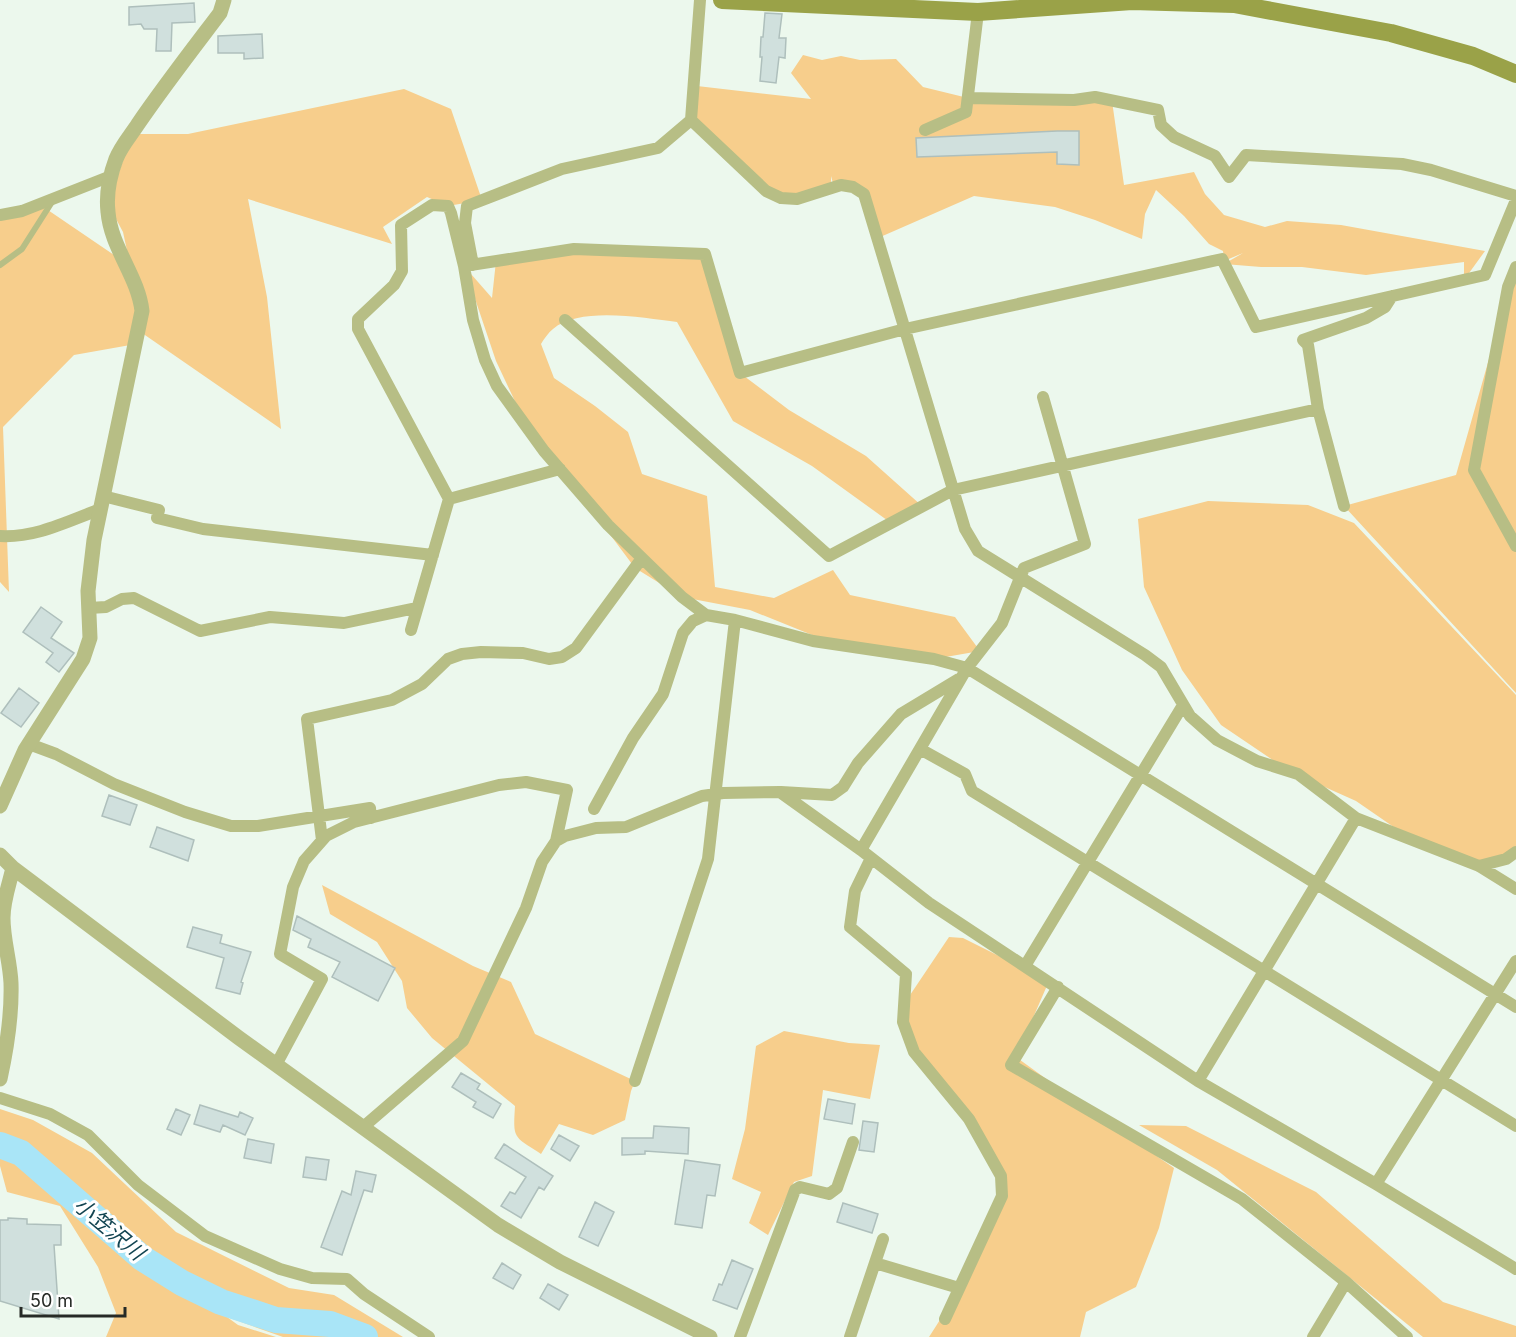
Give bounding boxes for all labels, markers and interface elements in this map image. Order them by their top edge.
water label: 小笠沢川 [69,1192,151,1266]
scale bar [21,1280,124,1318]
text: 50 m [30,1290,73,1311]

